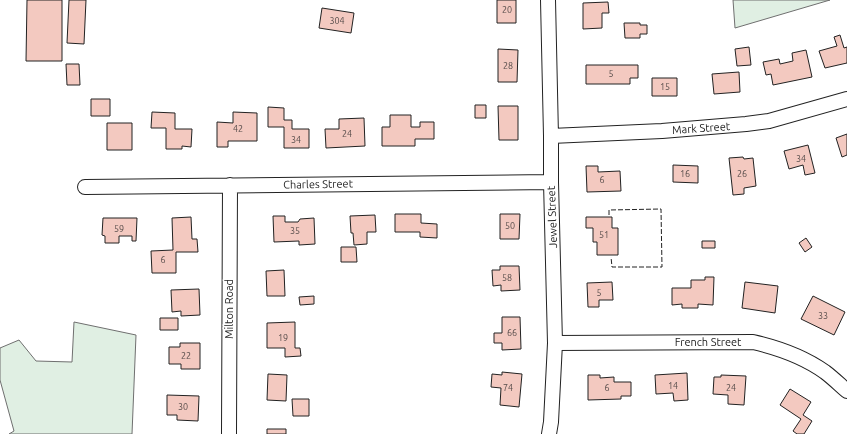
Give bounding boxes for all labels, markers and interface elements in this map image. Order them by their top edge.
house number: 20 [502,5,512,15]
house number: 304 [329,16,345,26]
house number: 28 [503,61,513,71]
house number: 5 [608,69,614,79]
house number: 15 [660,82,670,92]
street label: Mark Street [672,120,731,136]
house number: 42 [233,124,243,134]
house number: 24 [342,129,352,139]
house number: 34 [291,135,301,145]
house number: 34 [796,154,806,164]
house number: 16 [680,169,690,179]
house number: 26 [737,169,747,179]
house number: 6 [599,175,605,185]
street label: Charles Street [283,177,354,191]
street label: Jewel Street [545,185,559,248]
house number: 50 [505,221,515,231]
house number: 59 [114,224,124,234]
house number: 35 [290,226,300,236]
house number: 51 [599,230,609,240]
house number: 6 [160,255,166,265]
house number: 58 [502,273,512,283]
street label: Milton Road [223,279,235,339]
house number: 5 [596,288,602,298]
house number: 33 [818,311,828,321]
house number: 66 [507,328,517,338]
house number: 19 [278,333,288,343]
street label: French Street [675,336,742,348]
house number: 22 [181,351,191,361]
house number: 14 [668,381,678,391]
house number: 74 [503,383,513,393]
house number: 6 [604,383,610,393]
house number: 24 [726,383,736,393]
house number: 30 [178,402,188,412]

